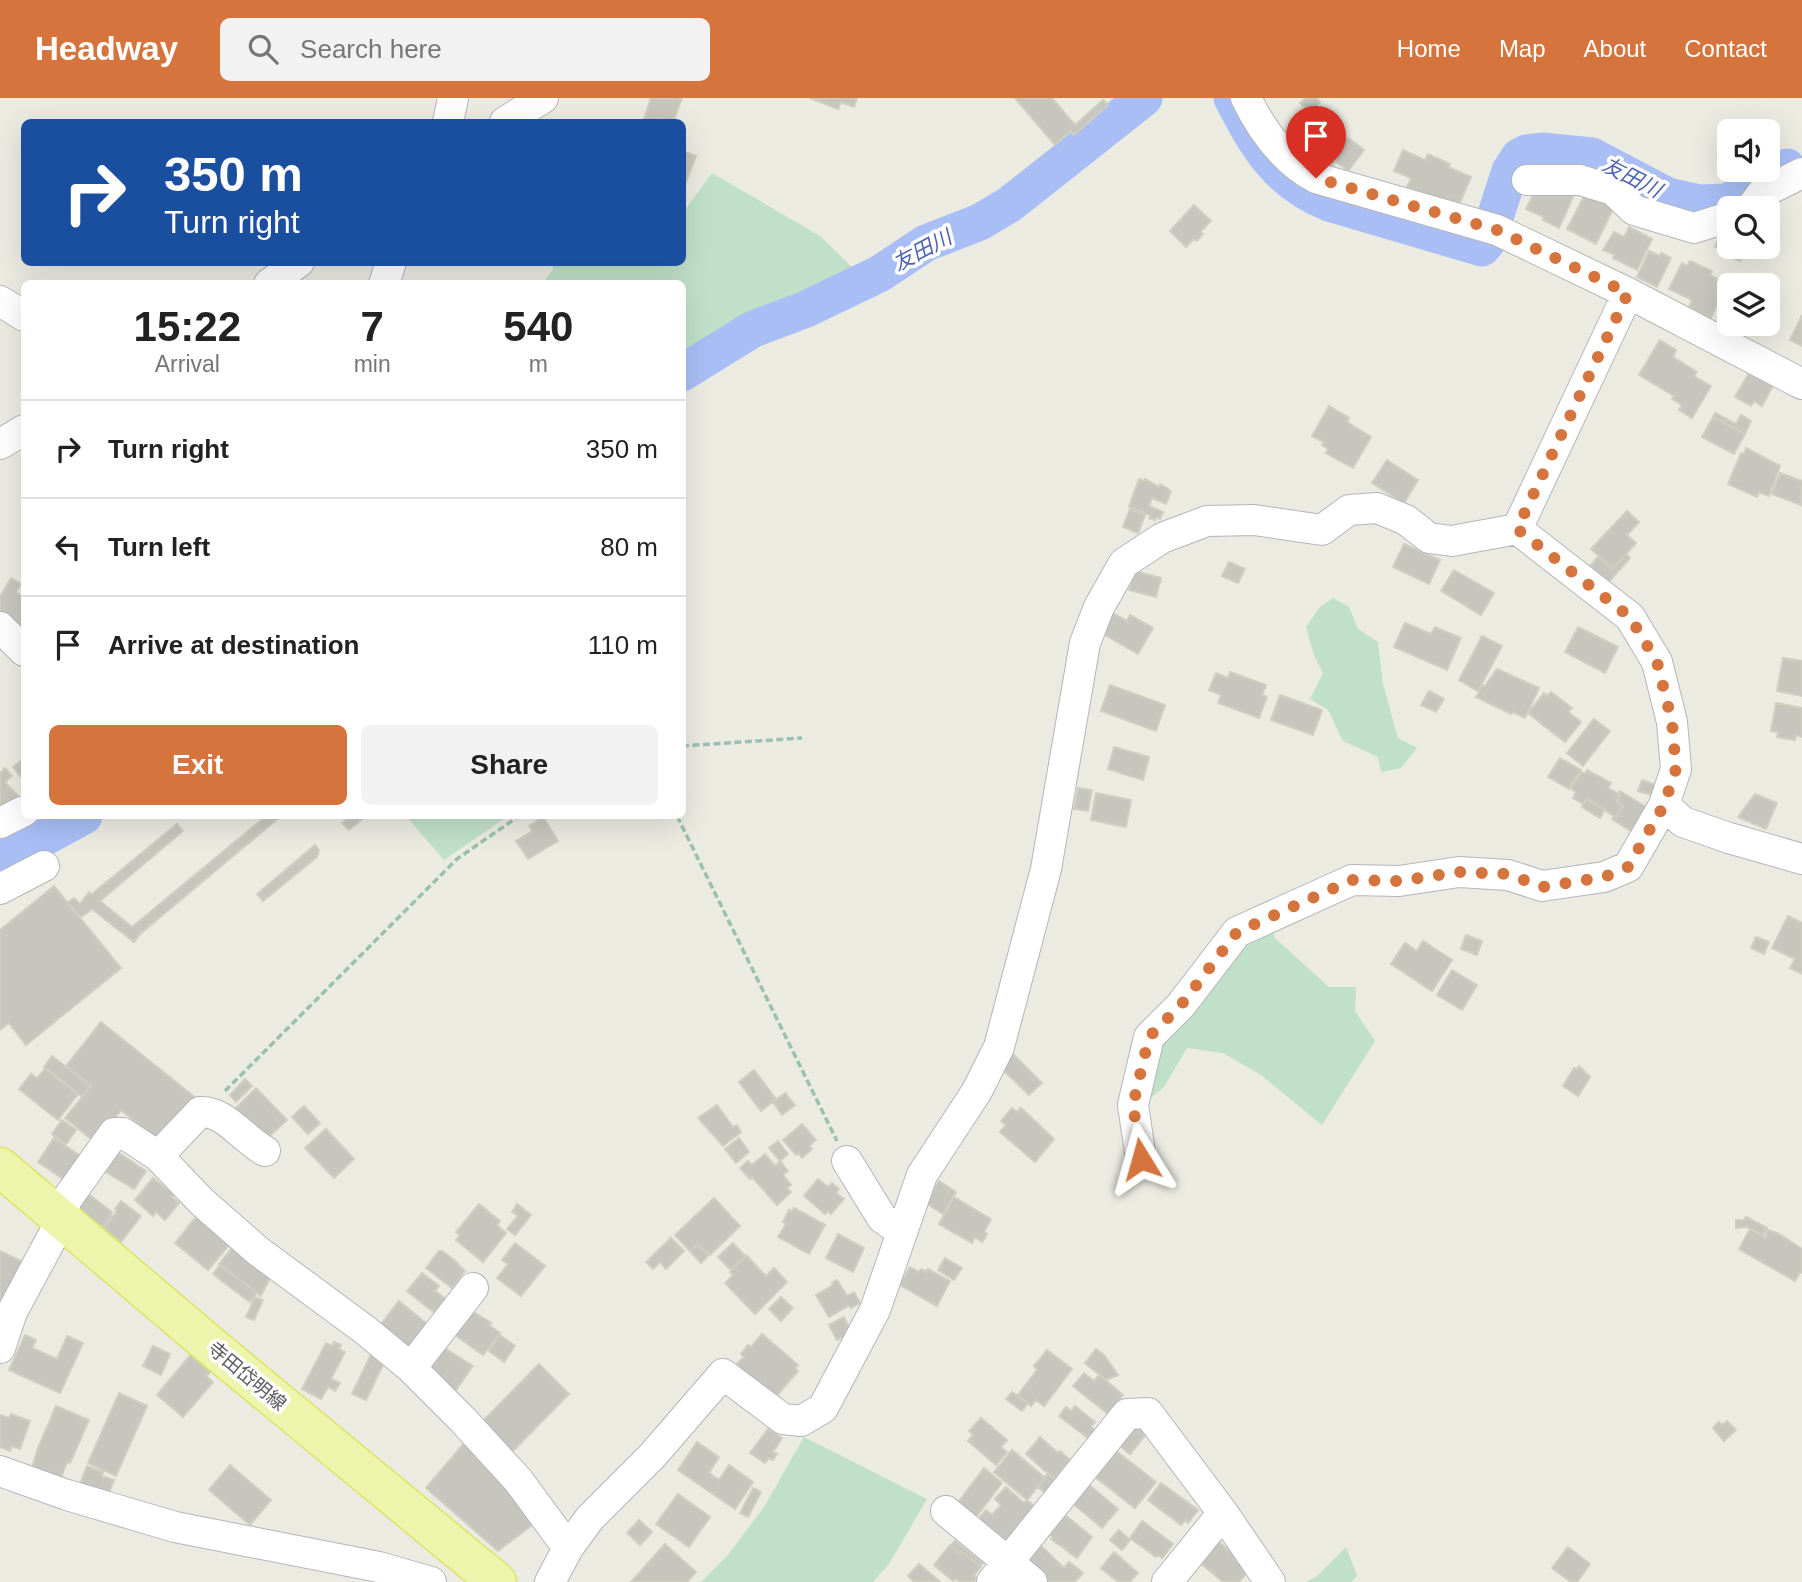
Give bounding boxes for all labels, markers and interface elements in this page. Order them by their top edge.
search box [220,18,710,81]
text: Headway [35,30,178,67]
icon: search [244,30,282,68]
text: Search here [300,34,442,64]
text: Home [1397,35,1461,62]
text: Map [1499,35,1546,62]
text: About [1584,35,1646,62]
text: Contact [1684,35,1767,62]
pin [1286,106,1346,178]
icon: arrive [1297,117,1335,155]
map controls [1717,119,1780,336]
button: sound [1717,119,1780,182]
icon: right [49,147,140,238]
text: 350 m [164,147,303,201]
water label: 友田川 [1599,152,1667,202]
button: search [1717,196,1780,259]
text: Turn right [164,204,300,240]
water label: 友田川 [889,224,957,275]
button: layers [1717,273,1780,336]
text: 15:22 [134,303,241,350]
text: 7 [360,303,384,350]
text: 540 [503,303,573,350]
text: Arrival [155,351,220,377]
text: min [354,351,391,377]
text: m [529,351,548,377]
icon: right [49,430,87,468]
text: Turn right [108,434,229,464]
text: 350 m [586,434,658,464]
icon: left [49,528,87,566]
text: Turn left [108,532,210,562]
text: 80 m [600,532,658,562]
icon: arrive [49,626,87,664]
text: Arrive at destination [108,630,359,660]
text: 110 m [588,630,658,660]
button: Exit [49,725,347,805]
button: Share [361,725,658,805]
position arrow [1104,1122,1178,1196]
street label: 寺田岱明線 [204,1337,290,1415]

